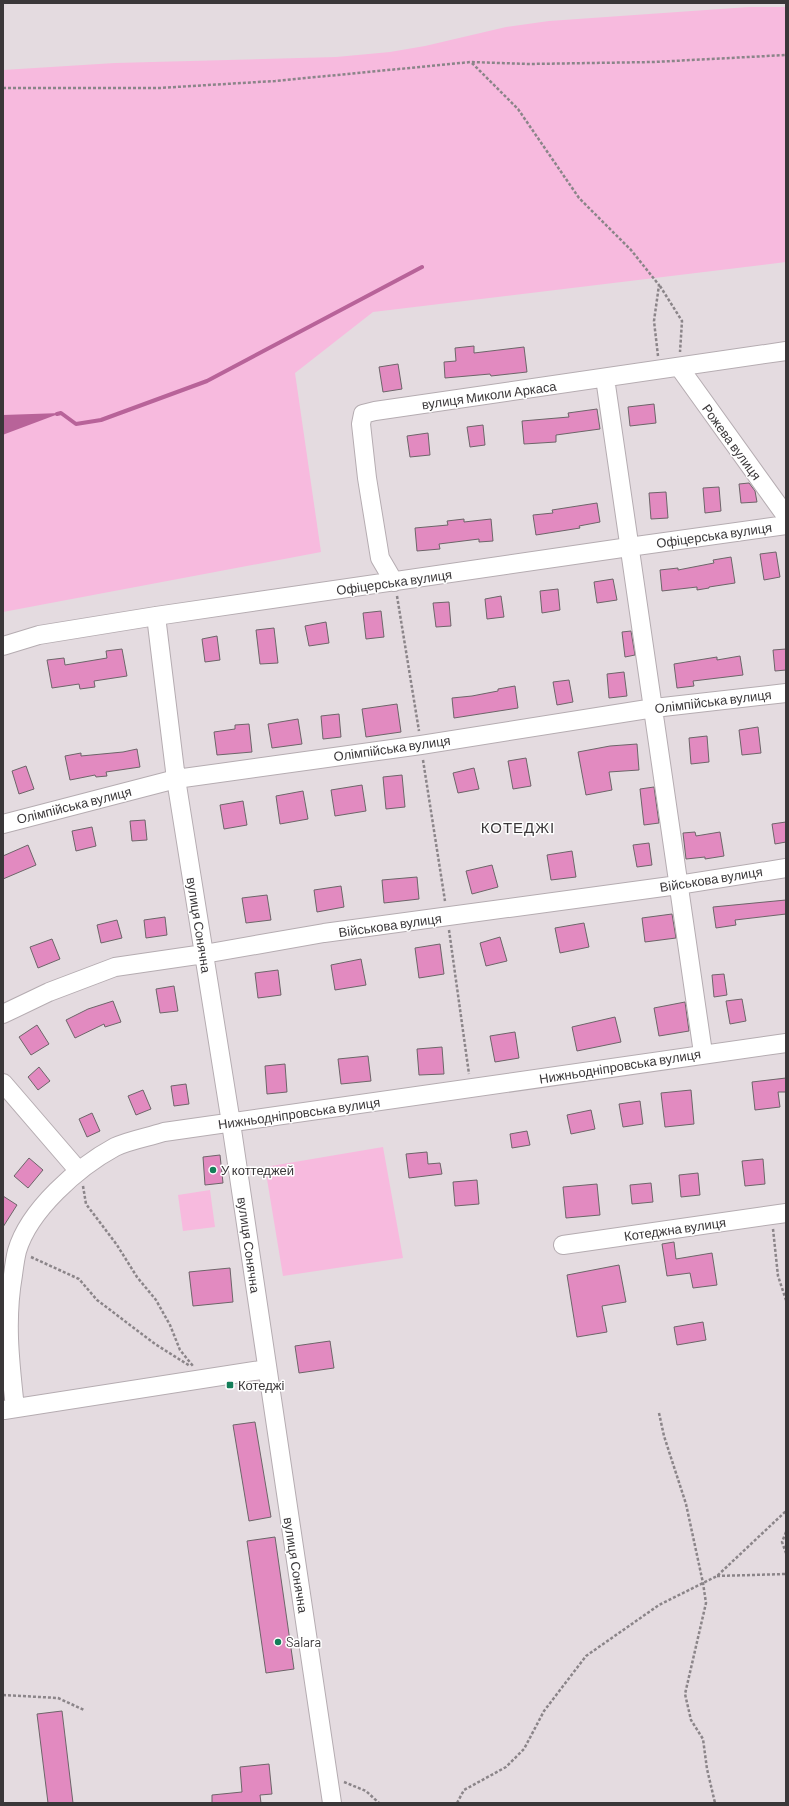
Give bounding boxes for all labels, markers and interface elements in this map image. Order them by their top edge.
street label: вулиця Миколи Аркаса [421,378,558,412]
street label: Рожева вулиця [699,401,765,483]
street label: Офіцерська вулиця [655,519,773,551]
street label: Офіцерська вулиця [335,566,453,598]
street label: Олімпійська вулиця [654,686,772,716]
street label: Олімпійська вулиця [333,732,451,764]
street label: Олімпійська вулиця [15,783,133,827]
district label: КОТЕДЖІ [481,818,555,836]
street label: Військова вулиця [658,863,764,895]
street label: вулиця Сонячна [184,876,215,975]
street label: Військова вулиця [337,910,443,940]
street label: Нижньодніпровська вулиця [538,1045,702,1087]
street label: Нижньодніпровська вулиця [217,1094,381,1132]
place label: У коттеджей [221,1162,294,1178]
marker: У коттеджей [208,1165,218,1175]
street label: вулиця Сонячна [234,1196,264,1295]
street label: Котеджна вулиця [623,1214,727,1244]
place label: Котеджі [238,1377,285,1393]
marker: Котеджі [225,1380,235,1390]
street label: вулиця Сонячна [281,1516,312,1615]
place label: Salara [286,1634,321,1650]
marker: Salara [273,1637,283,1647]

